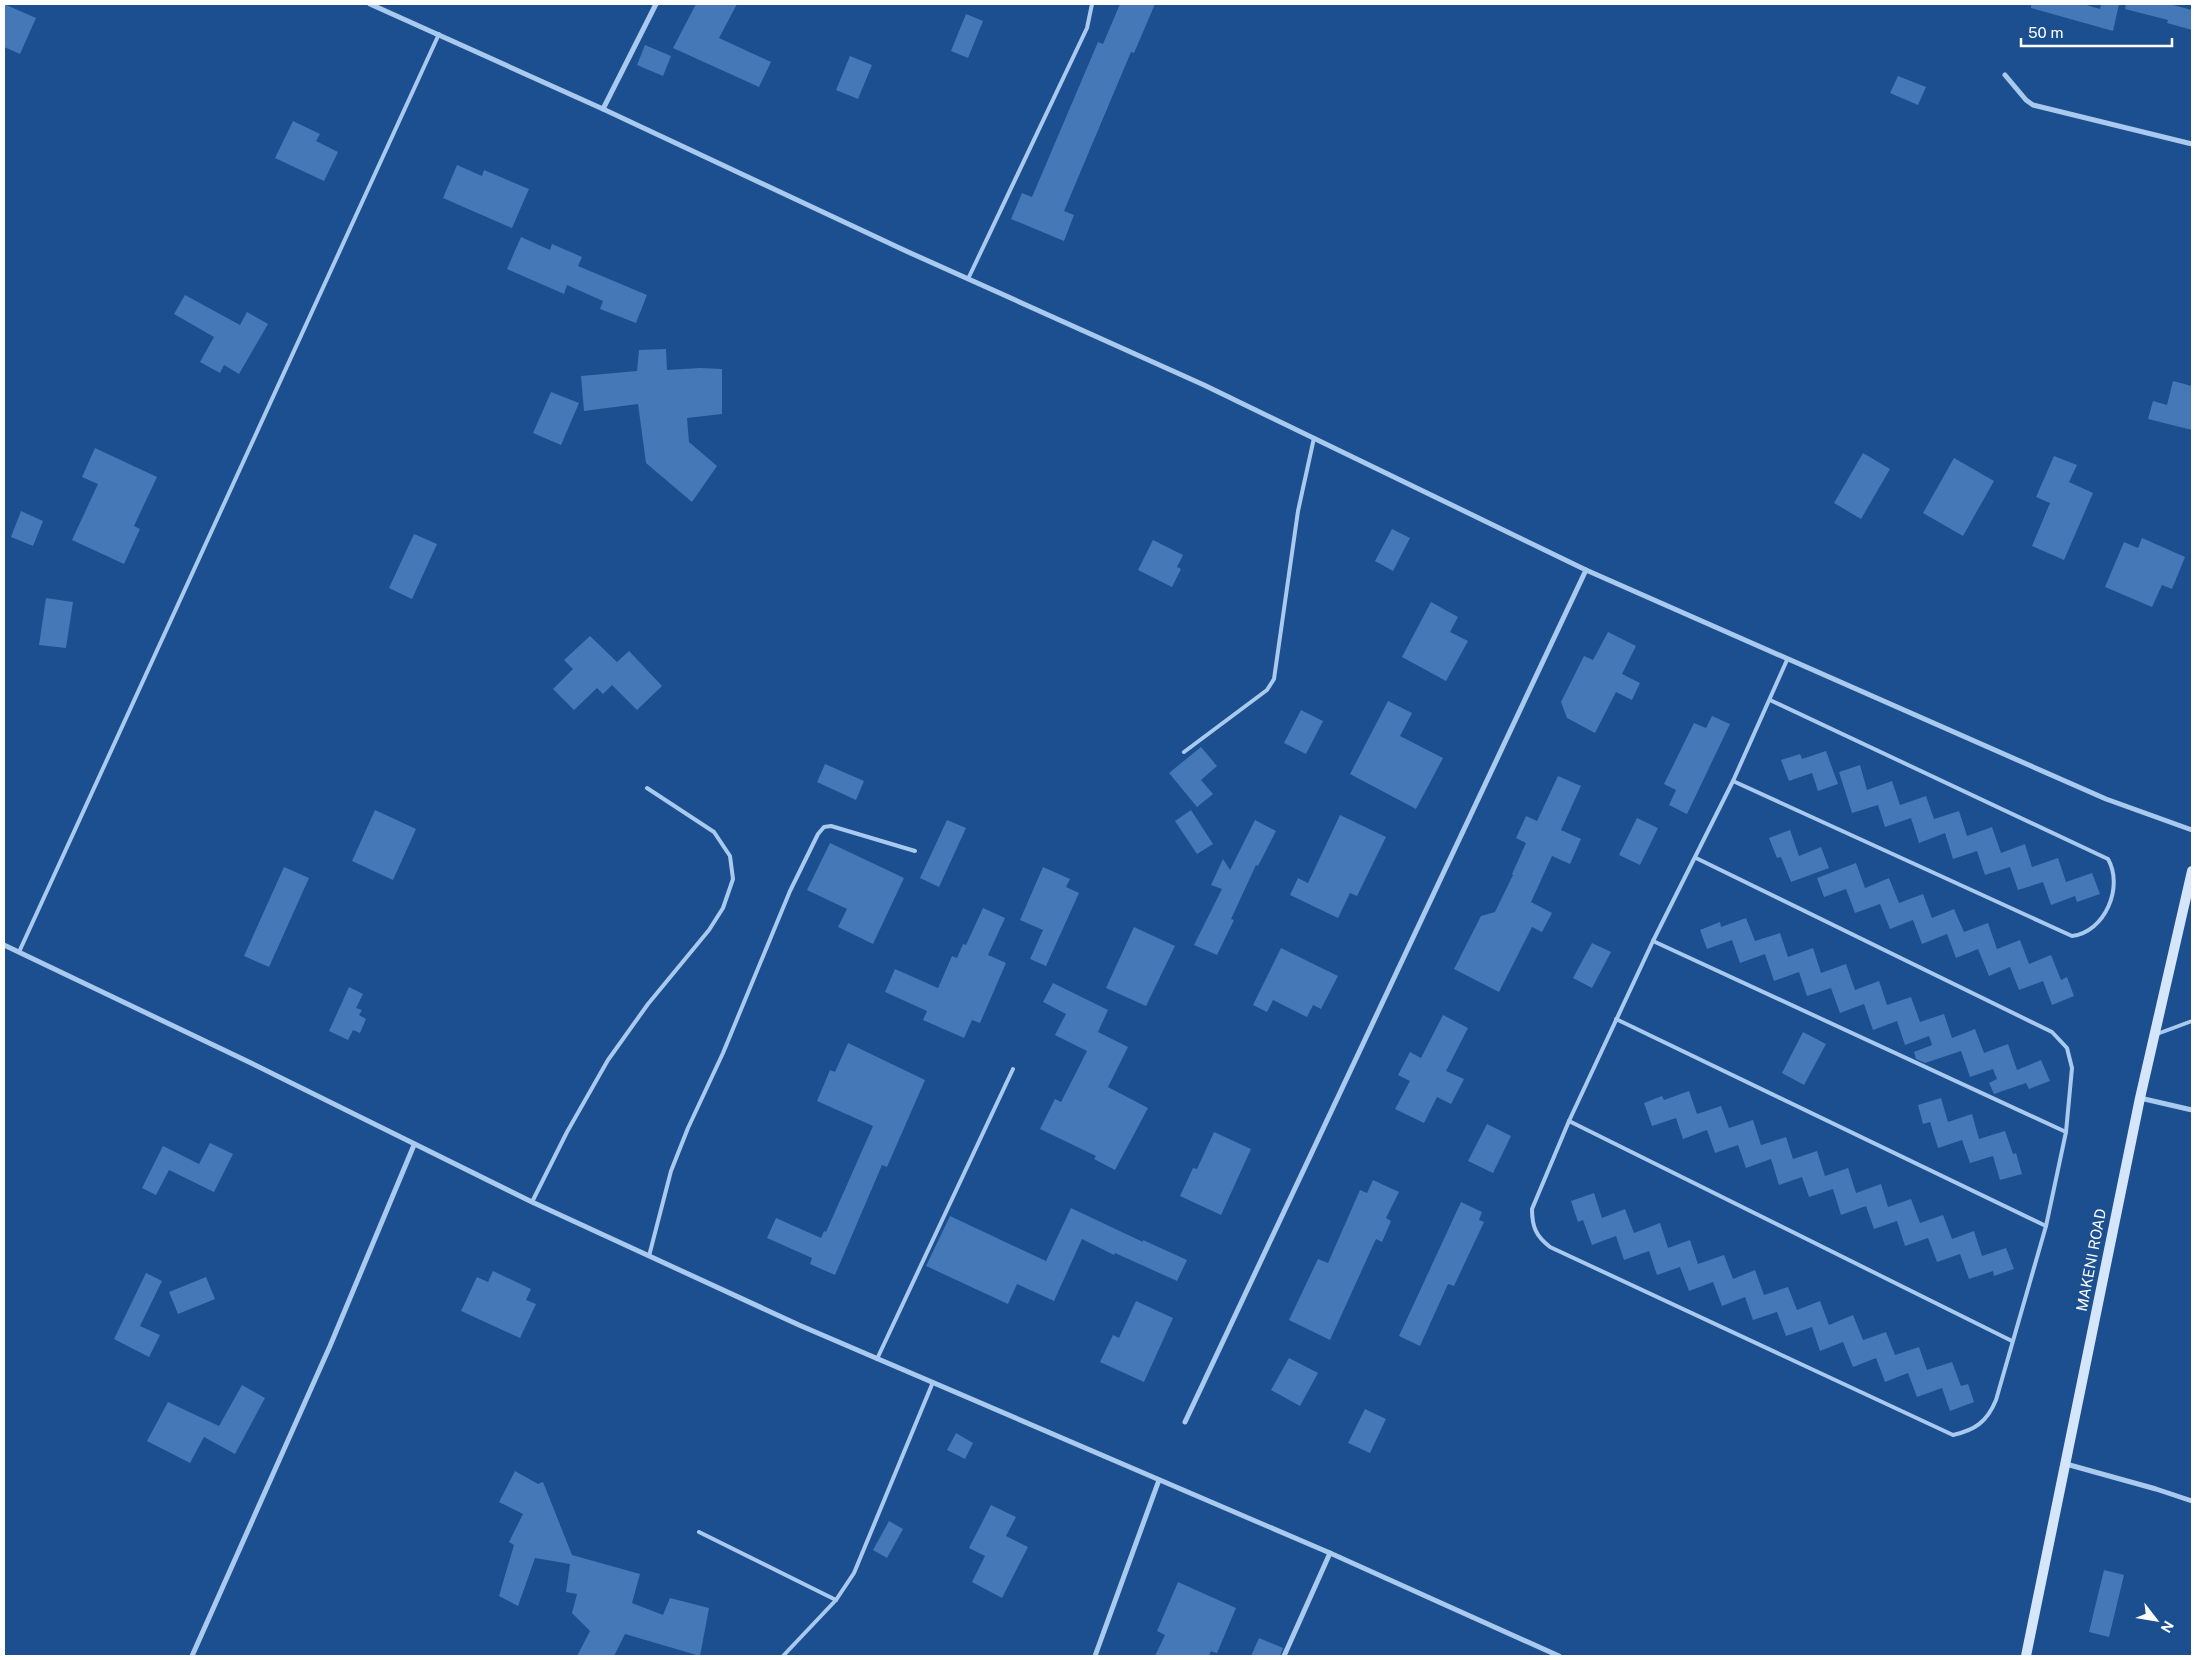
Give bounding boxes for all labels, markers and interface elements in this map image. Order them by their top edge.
scale bar [2021,15,2172,47]
text: 50 m [2028,24,2063,41]
street label: MAKENI ROAD [2073,1207,2109,1313]
north arrow [2131,1595,2181,1645]
text: N [2157,1618,2177,1636]

